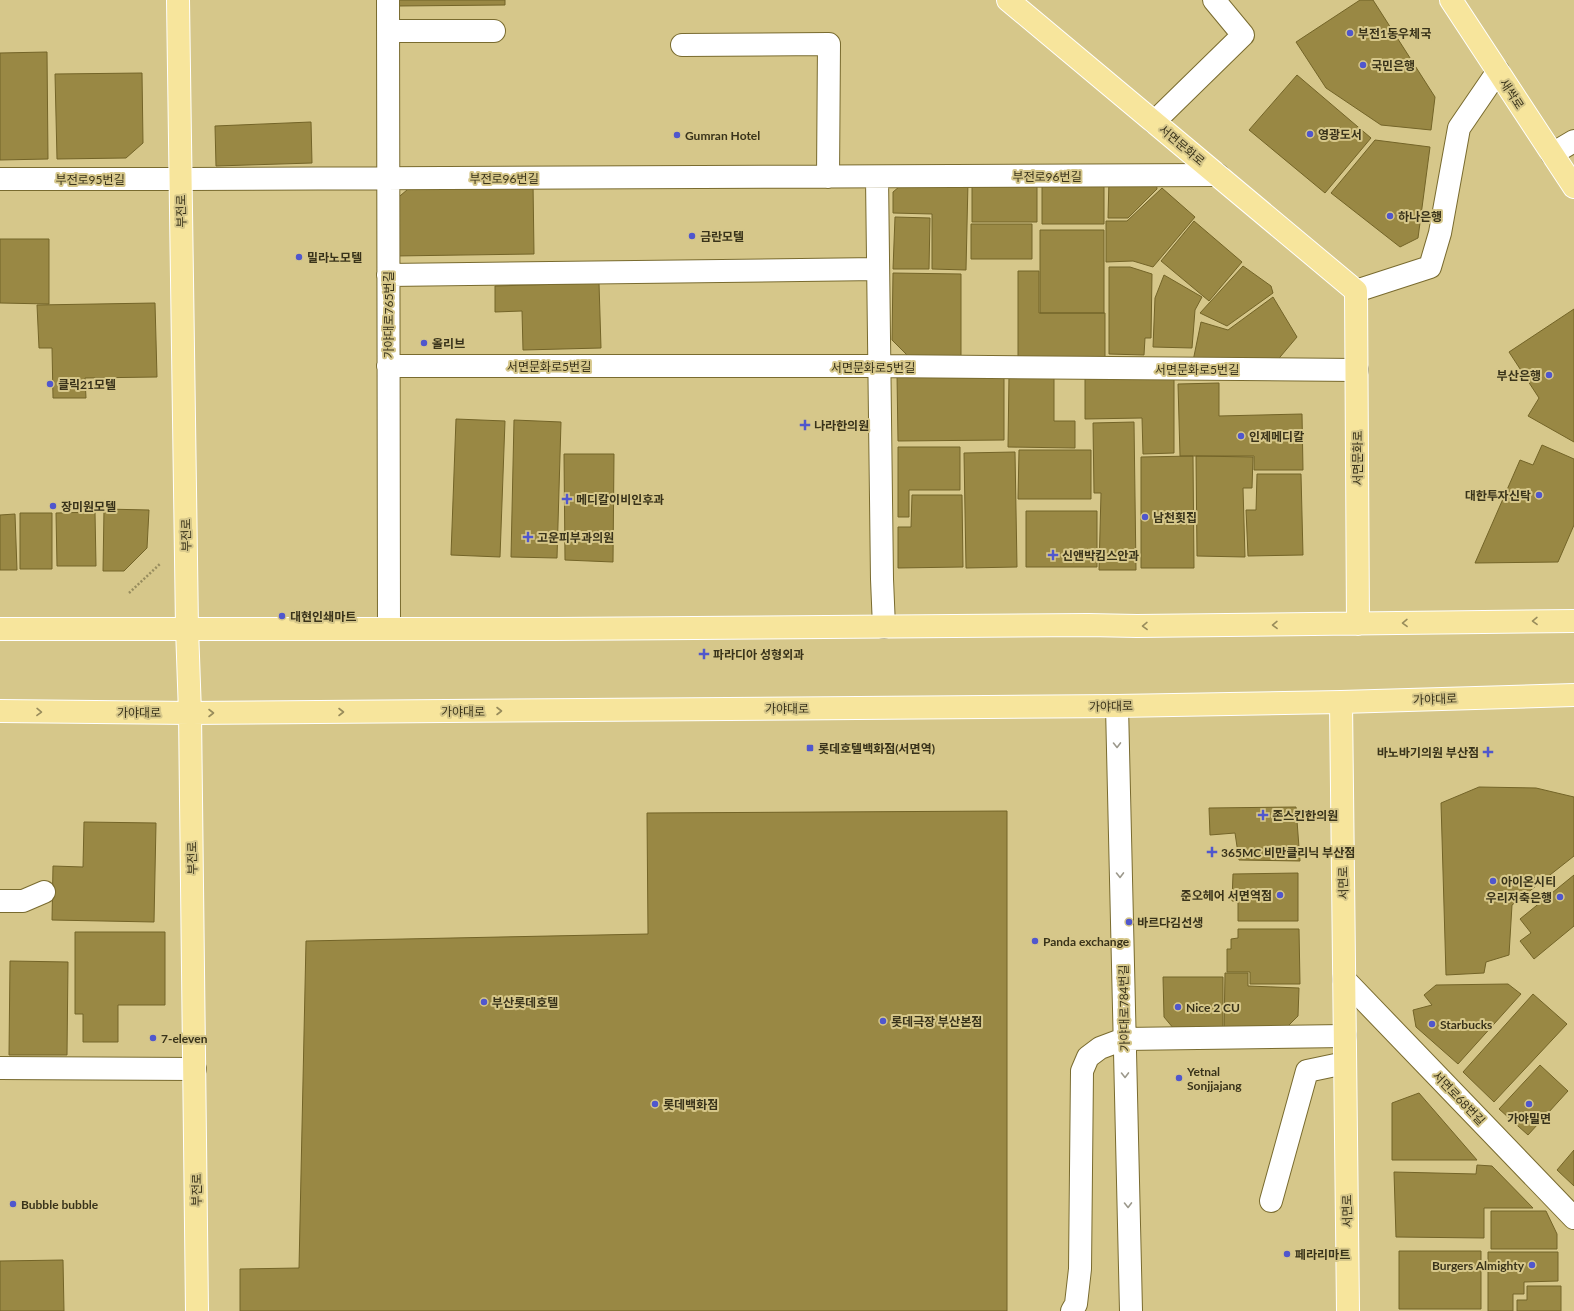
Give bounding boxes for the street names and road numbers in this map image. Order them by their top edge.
street label: 새싹로 [1497,76,1527,112]
street label: 서면문화로 [1156,122,1208,168]
street label: 부전로96번길 [1012,169,1082,184]
street label: 부전로96번길 [469,171,539,186]
street label: 부전로95번길 [55,172,125,187]
street label: 부전로 [173,194,189,228]
street label: 가야대로765번길 [381,271,396,359]
street label: 서면문화로5번길 [507,359,591,374]
street label: 서면문화로5번길 [831,360,915,375]
street label: 서면문화로5번길 [1155,362,1239,377]
street label: 서면문화로 [1350,430,1365,486]
street label: 부전로 [178,518,194,552]
street label: 가야대로 [1413,691,1457,707]
street label: 가야대로 [1089,698,1133,714]
street label: 가야대로 [765,701,809,716]
street label: 가야대로 [441,704,485,719]
street label: 가야대로 [117,705,161,720]
street label: 부전로 [184,841,200,875]
street label: 서면로 [1335,866,1351,900]
street label: 가야대로784번길 [1116,964,1132,1052]
street label: 서면로68번길 [1430,1068,1488,1128]
street label: 부전로 [189,1173,204,1207]
street label: 서면로 [1339,1194,1355,1228]

